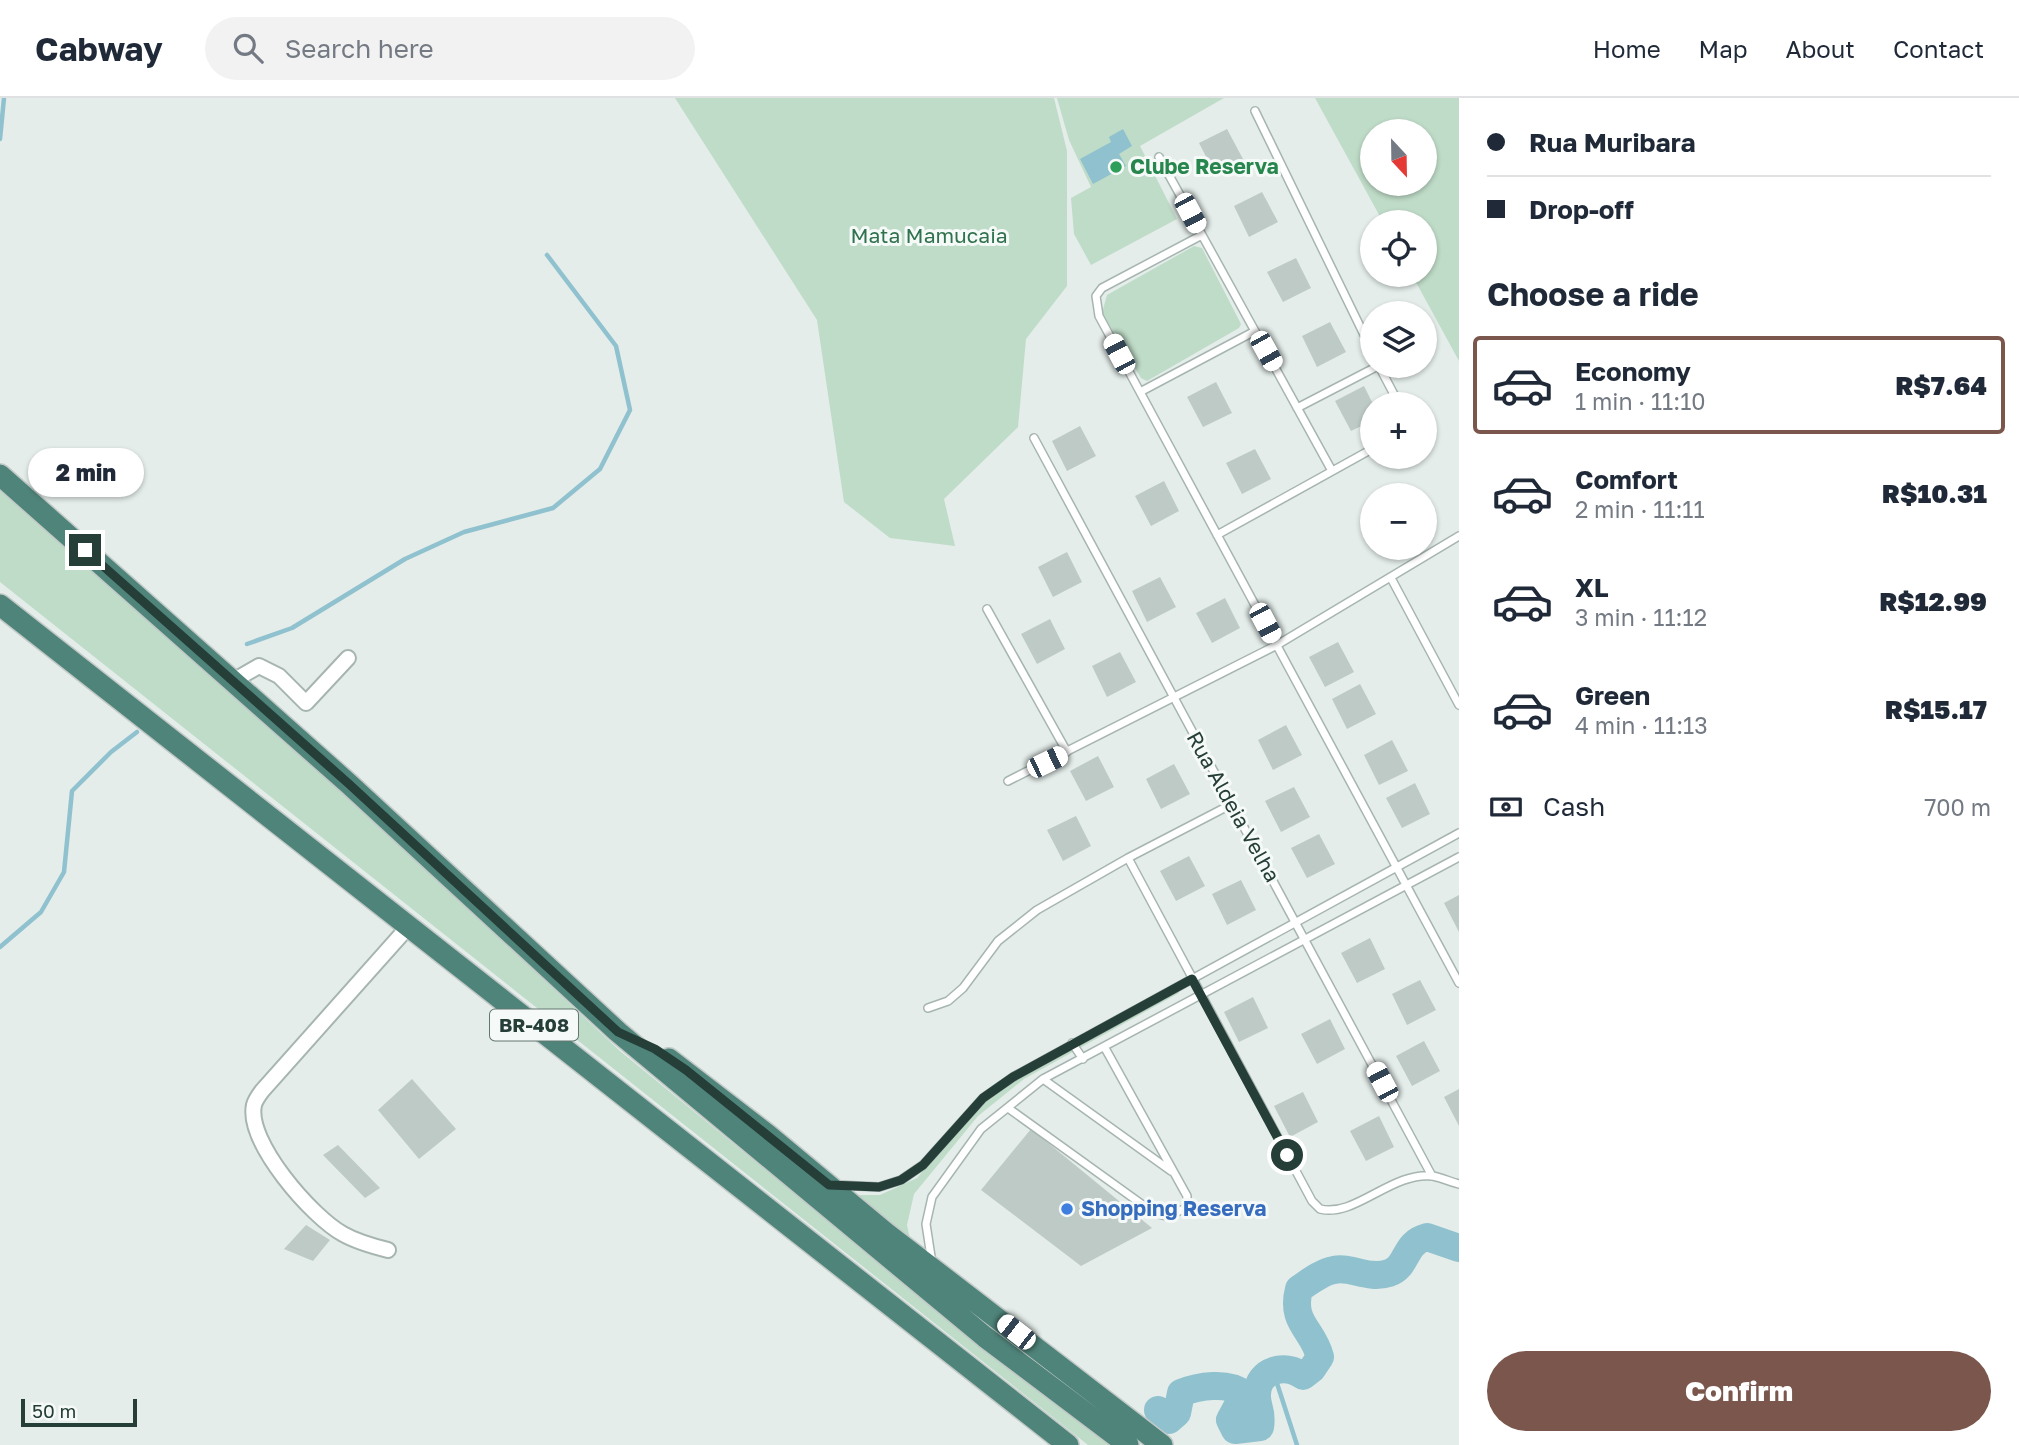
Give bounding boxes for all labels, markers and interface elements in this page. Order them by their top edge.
search box [205,17,695,80]
text: Cabway [35,29,163,68]
icon: search [229,29,267,67]
text: Search here [285,33,434,64]
text: Home [1593,34,1661,63]
text: Map [1699,34,1748,63]
text: About [1786,34,1855,63]
text: Contact [1893,34,1984,63]
north arrow [1360,119,1437,196]
map controls [1360,119,1437,560]
text: Rua Muribara [1529,127,1696,158]
place label: Clube Reserva [1130,153,1279,179]
marker: Clube Reserva [1108,159,1124,175]
car [1171,190,1210,236]
text: Drop-off [1529,194,1634,225]
button: locate [1360,210,1437,287]
park label: Mata Mamucaia [850,222,1008,248]
text: Choose a ride [1487,275,1699,313]
button: layers [1360,301,1437,378]
car [1247,328,1286,374]
car [1100,331,1139,377]
icon: car [1491,354,1554,417]
text: Economy [1575,356,1691,387]
text: R$7.64 [1895,370,1987,401]
text: 1 min · 11:10 [1575,387,1706,415]
button: + [1360,392,1437,469]
callout: 2 min [27,448,143,498]
text: 2 min [56,458,116,486]
icon: car [1491,462,1554,525]
text: Comfort [1575,464,1678,495]
text: R$10.31 [1882,478,1987,509]
button: − [1360,483,1437,560]
text: 2 min · 11:11 [1575,495,1705,523]
route end [69,534,101,566]
icon: car [1491,570,1554,633]
text: XL [1575,572,1609,603]
text: R$12.99 [1879,586,1987,617]
car [1246,600,1285,646]
text: 3 min · 11:12 [1575,603,1707,631]
icon: car [1491,678,1554,741]
text: Green [1575,680,1650,711]
text: R$15.17 [1885,694,1987,725]
text: 4 min · 11:13 [1575,711,1708,739]
street label: Rua Aldeia Velha [1182,727,1286,886]
car [1024,743,1071,781]
icon: cash [1487,788,1525,826]
text: Cash [1543,791,1605,822]
text: 700 m [1924,793,1991,821]
road number: BR-408 [490,1009,578,1040]
car [1363,1059,1402,1105]
route start [1271,1139,1303,1171]
place label: Shopping Reserva [1081,1195,1266,1221]
marker: Shopping Reserva [1059,1201,1075,1217]
car [993,1311,1040,1353]
button: Confirm [1487,1351,1991,1431]
scale bar [21,1396,136,1428]
text: 50 m [32,1399,76,1422]

